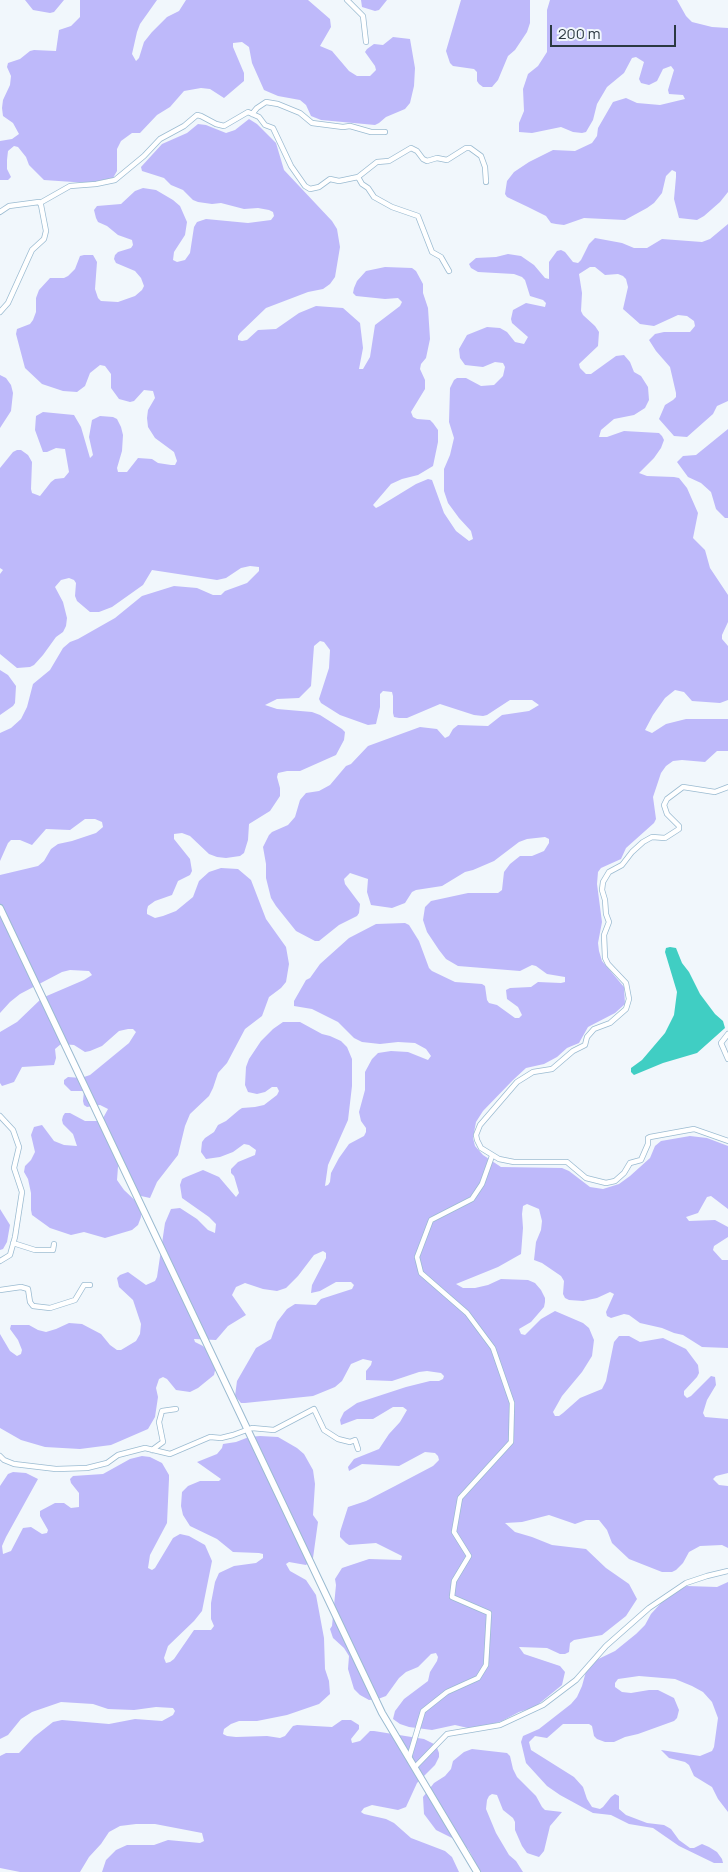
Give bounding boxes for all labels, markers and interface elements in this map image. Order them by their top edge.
scale bar [553,15,679,47]
text: 200 m [558,23,601,44]

